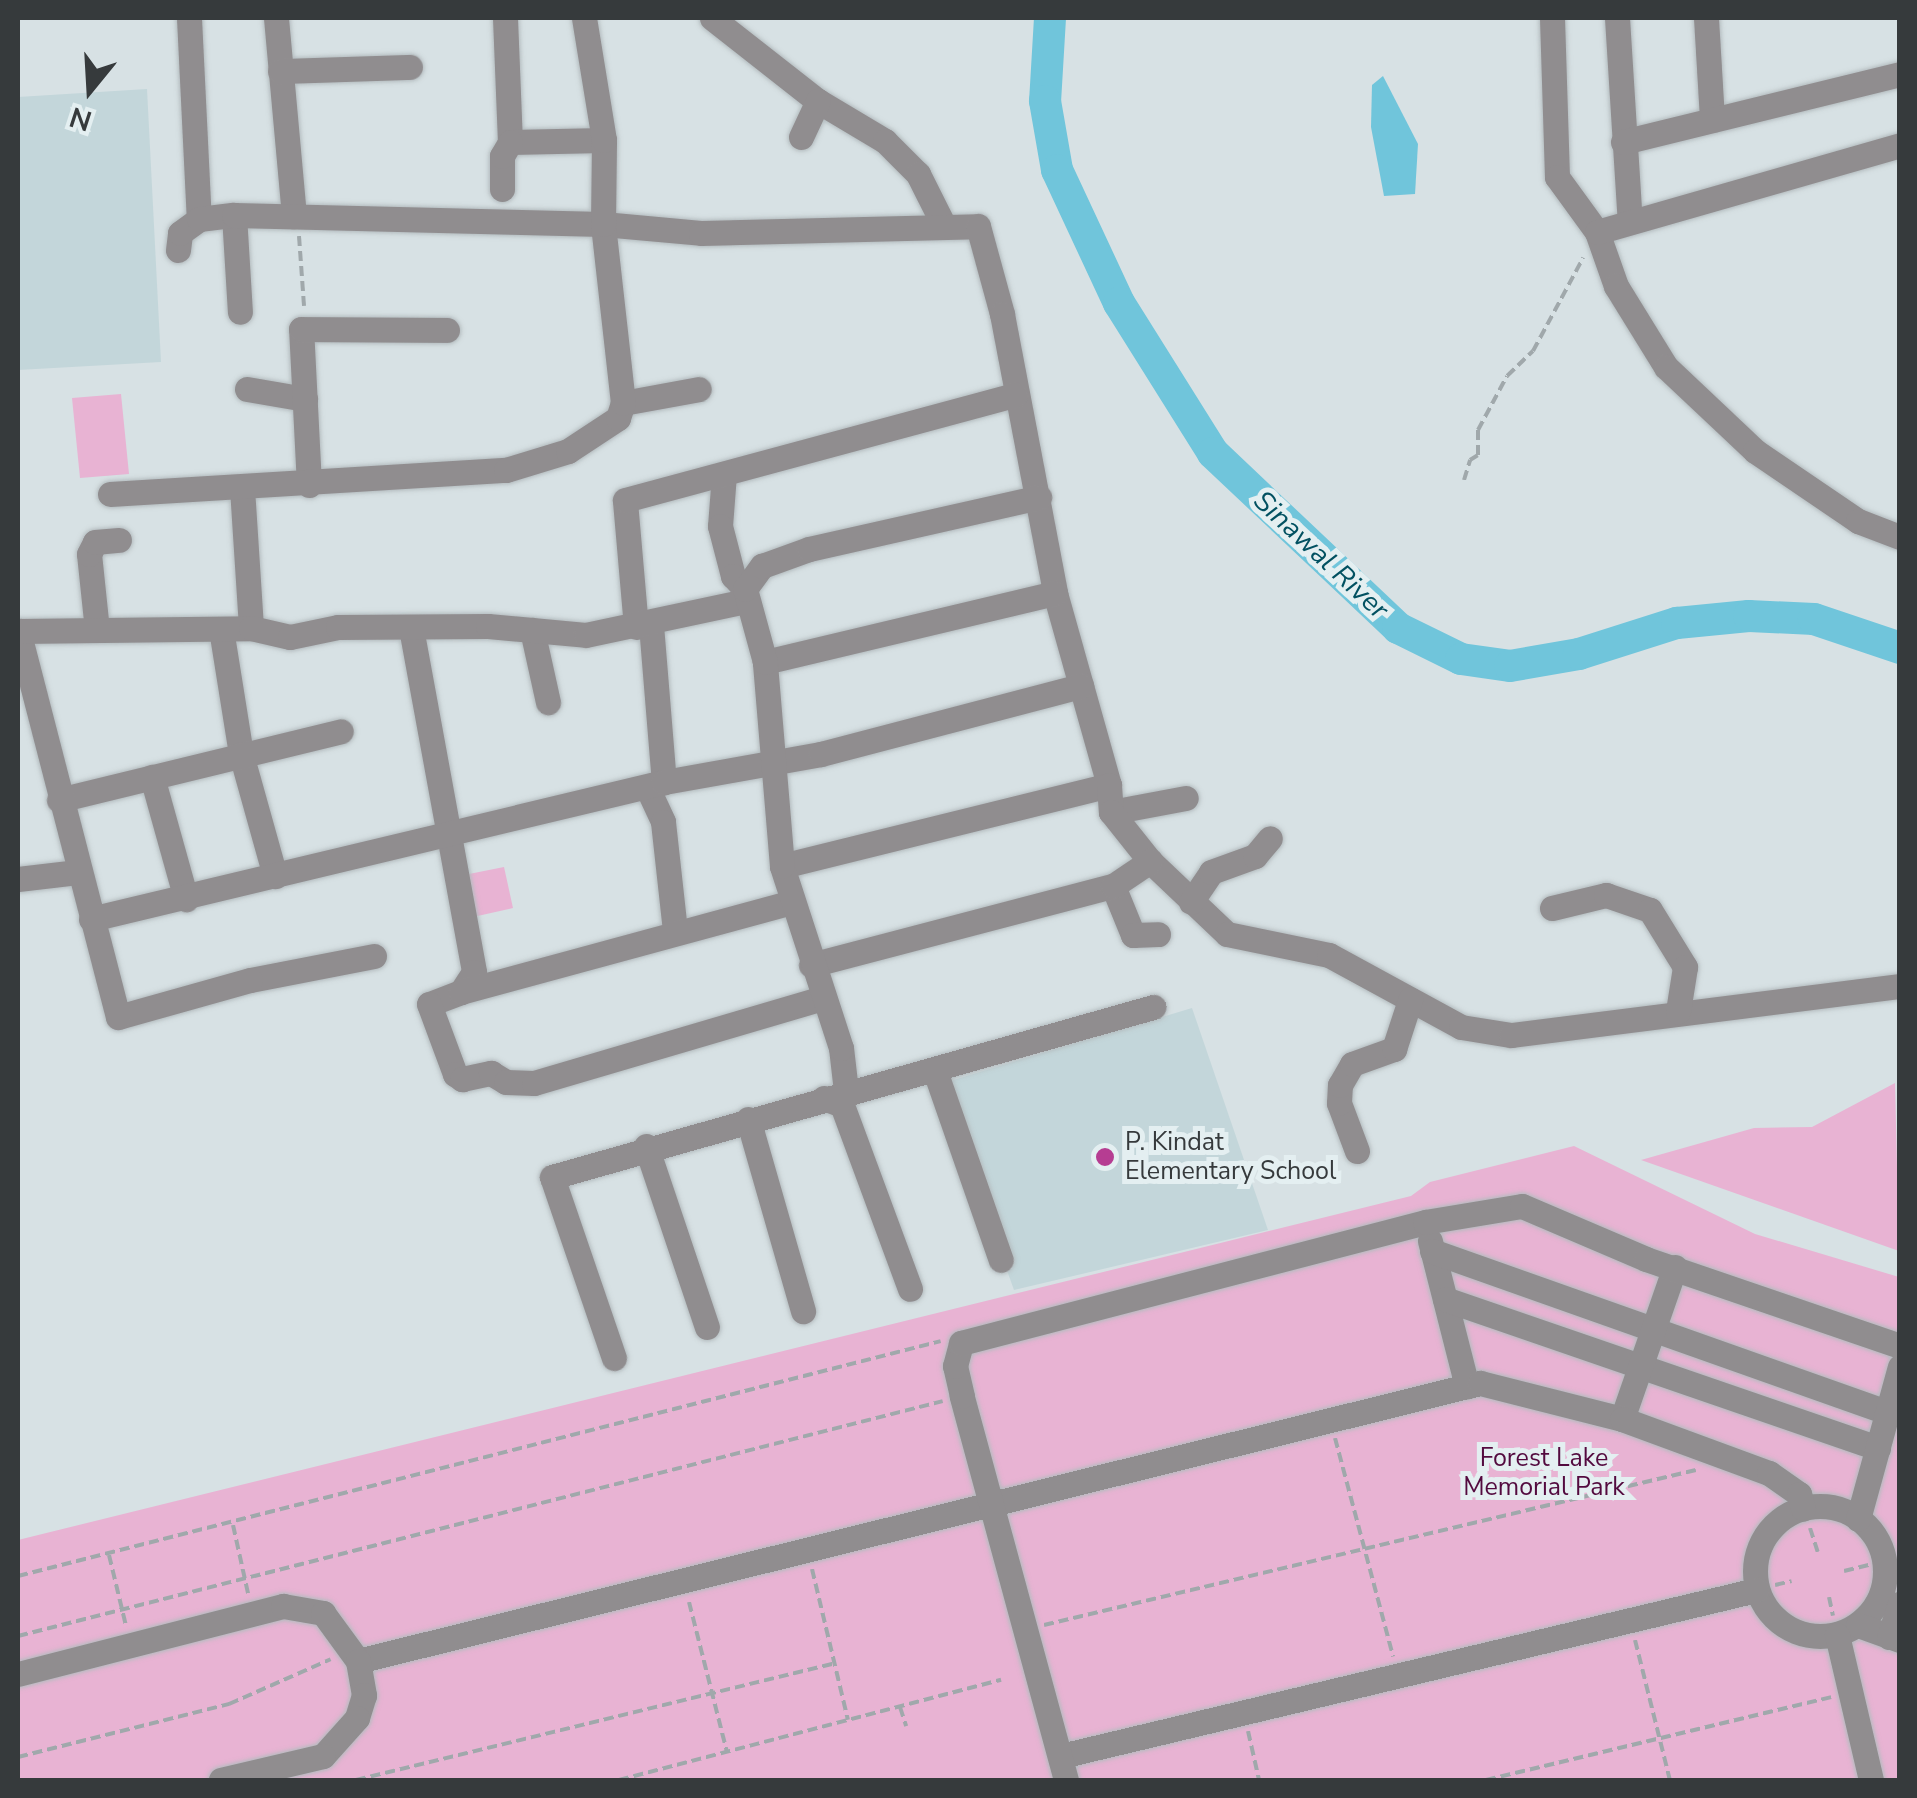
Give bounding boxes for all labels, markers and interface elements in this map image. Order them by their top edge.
north arrow [40,40,140,140]
text: N [65,97,97,140]
water label: Sinawal River [1247,484,1395,626]
place label: P. Kindat Elementary School [1125,1128,1336,1187]
marker: P. Kindat Elementary School [1094,1146,1116,1168]
park label: Forest Lake Memorial Park [1463,1444,1625,1503]

